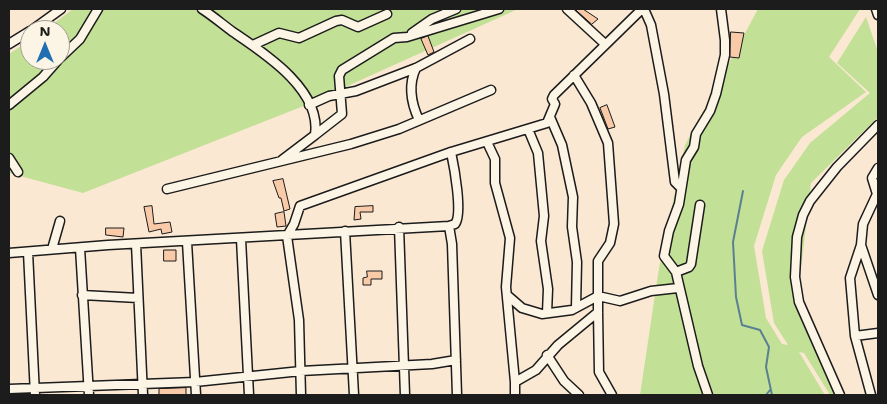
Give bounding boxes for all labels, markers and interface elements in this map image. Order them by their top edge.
north arrow [20,20,70,70]
text: N [39,22,51,40]

